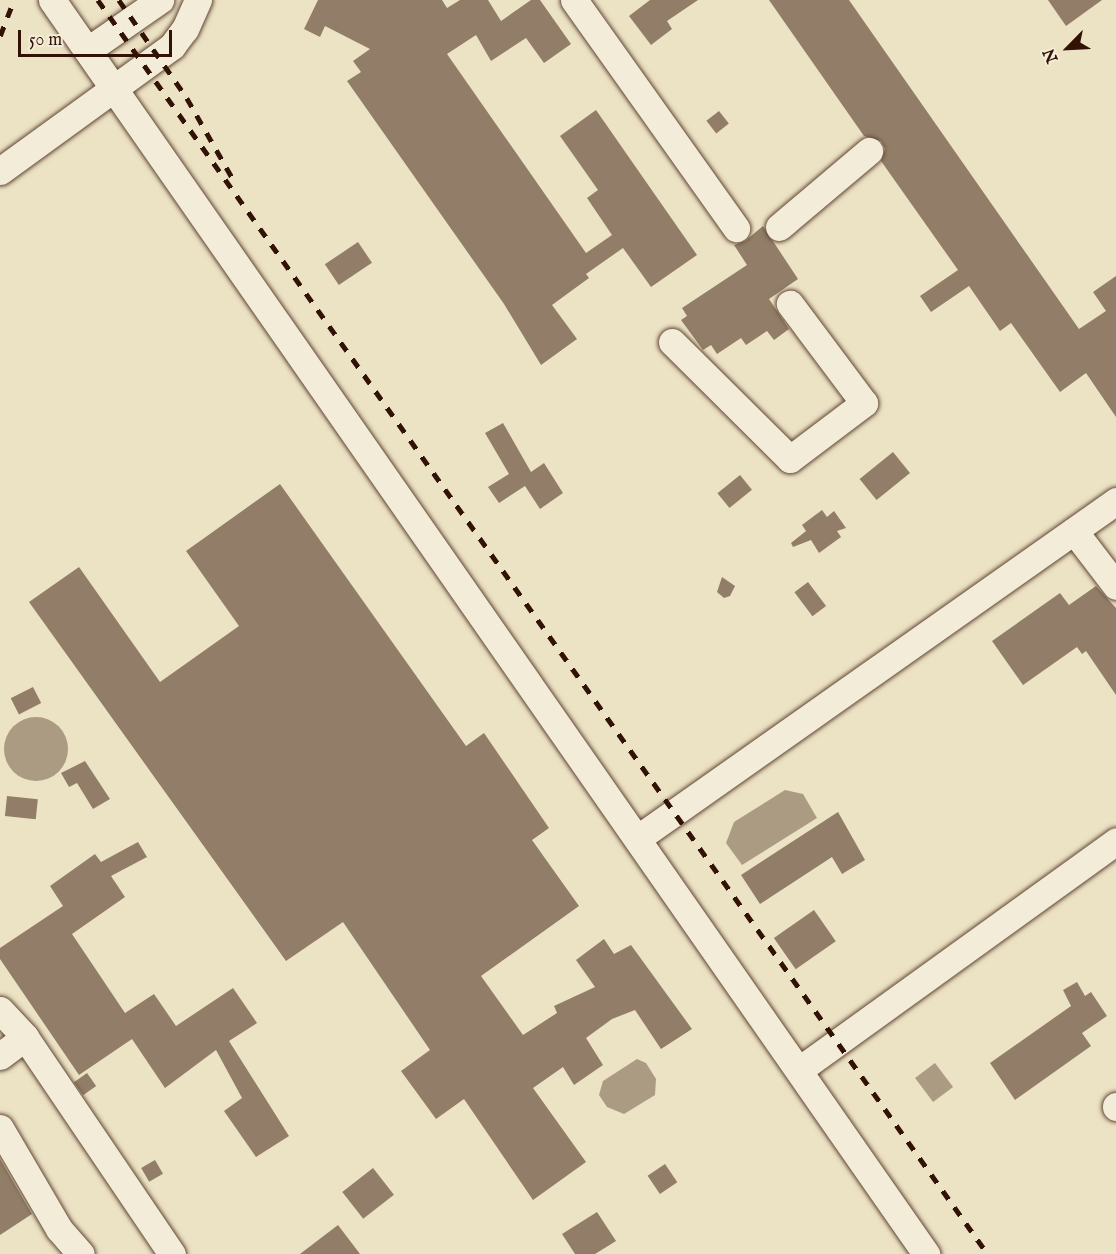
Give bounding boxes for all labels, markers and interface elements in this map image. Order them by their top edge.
scale bar [21,18,176,56]
north arrow [1038,18,1098,78]
text: 50 m [29,29,62,52]
text: N [1040,45,1064,66]

